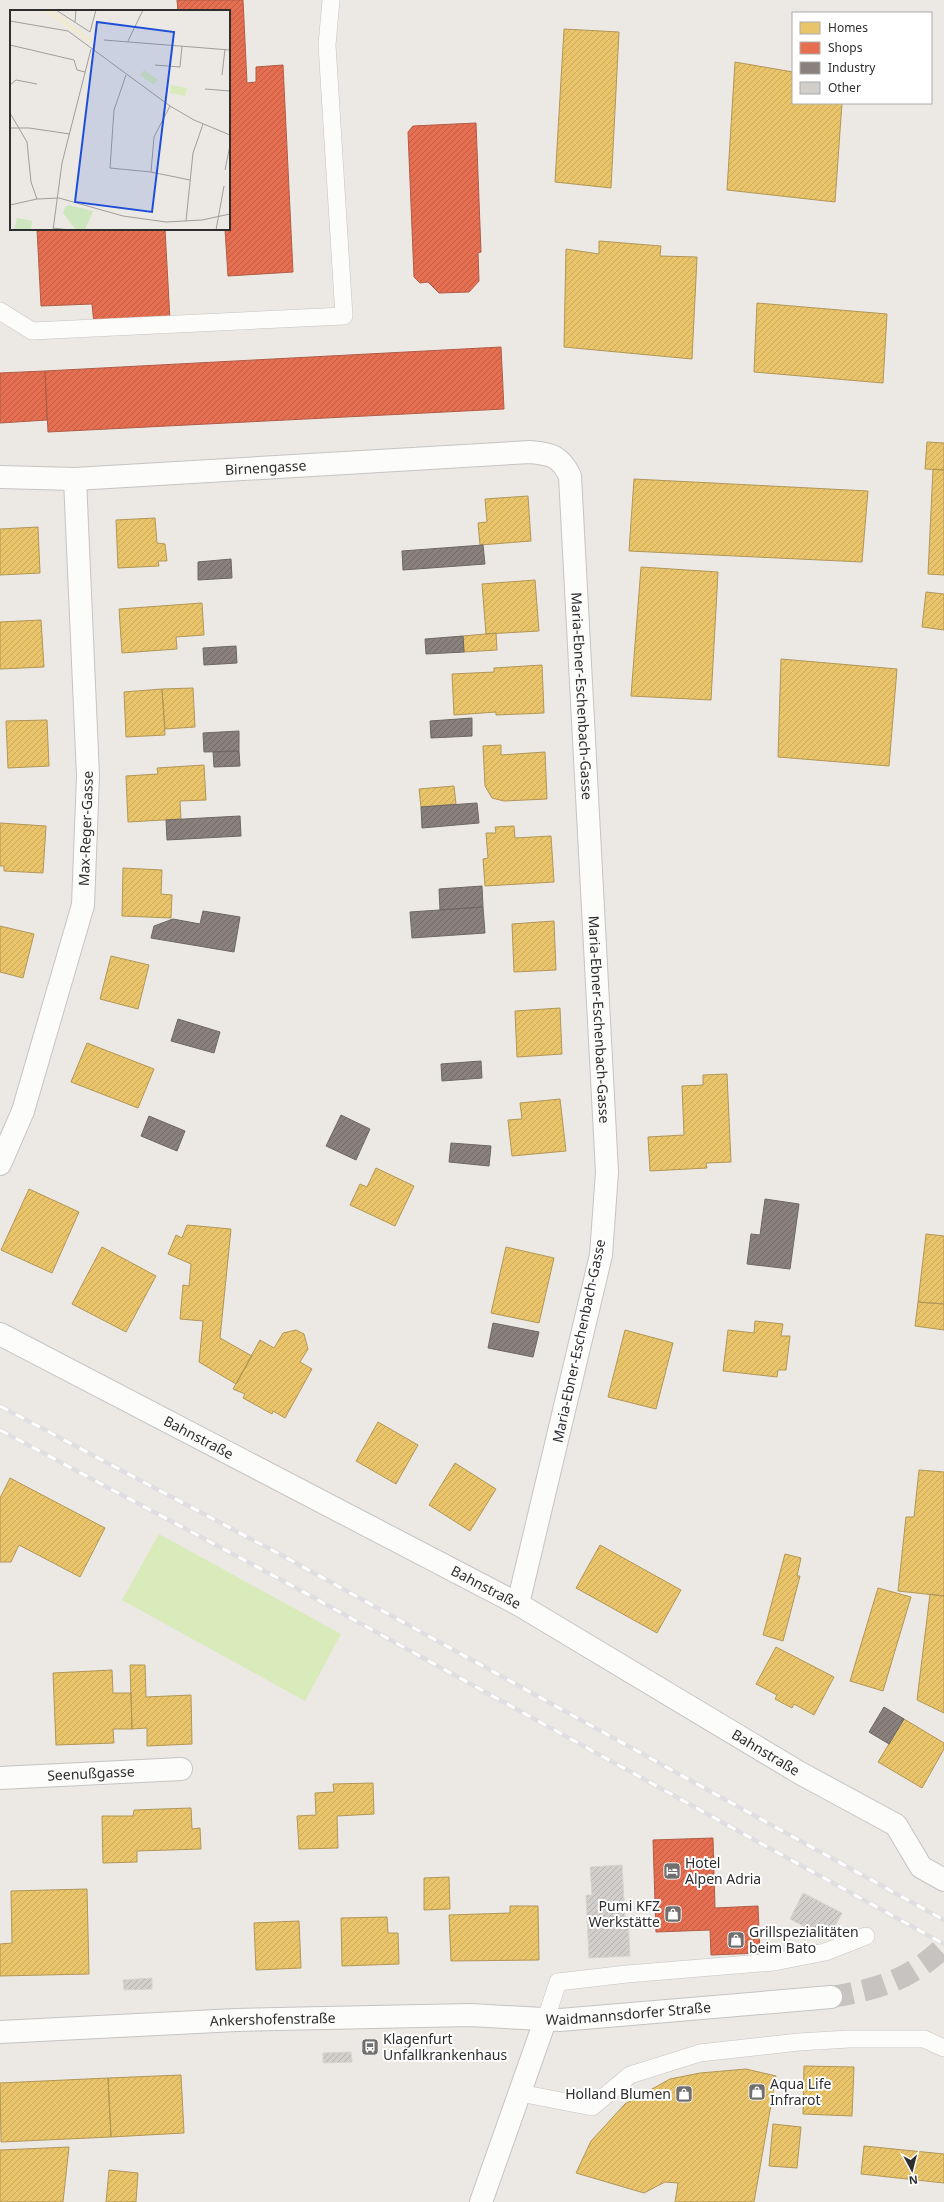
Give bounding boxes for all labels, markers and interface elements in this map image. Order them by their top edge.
inset map [10,10,230,230]
legend [792,12,932,104]
text: Homes [828,19,868,36]
text: Shops [828,39,863,56]
text: Industry [828,59,876,76]
text: Other [828,79,861,96]
street label: Birnengasse [224,455,307,479]
street label: Maria-Ebner-Eschenbach-Gasse [567,592,597,800]
street label: Max-Reger-Gasse [74,770,97,886]
street label: Maria-Ebner-Eschenbach-Gasse [584,915,614,1124]
street label: Maria-Ebner-Eschenbach-Gasse [548,1237,609,1444]
street label: Bahnstraße [161,1411,237,1463]
street label: Bahnstraße [448,1561,524,1613]
street label: Bahnstraße [728,1724,804,1780]
street label: Seenußgasse [47,1761,135,1785]
place label: Hotel Alpen Adria [685,1853,761,1888]
hotel icon: Hotel Alpen Adria [662,1861,682,1881]
place label: Pumi KFZ Werkstätte [588,1896,660,1931]
shop icon: Pumi KFZ Werkstätte [663,1904,683,1924]
place label: Grillspezialitäten beim Bato [749,1922,859,1957]
shop icon: Grillspezialitäten beim Bato [726,1930,746,1950]
street label: Waidmannsdorfer Straße [545,1997,712,2029]
street label: Ankershofenstraße [209,2008,336,2030]
place label: Klagenfurt Unfallkrankenhaus [383,2029,507,2064]
bus stop icon: Klagenfurt Unfallkrankenhaus [360,2037,380,2057]
place label: Aqua Life Infrarot [770,2074,831,2109]
shop icon: Aqua Life Infrarot [747,2082,767,2102]
place label: Holland Blumen [565,2084,671,2103]
shop icon: Holland Blumen [674,2084,694,2104]
north arrow [892,2150,932,2190]
text: N [908,2172,919,2188]

